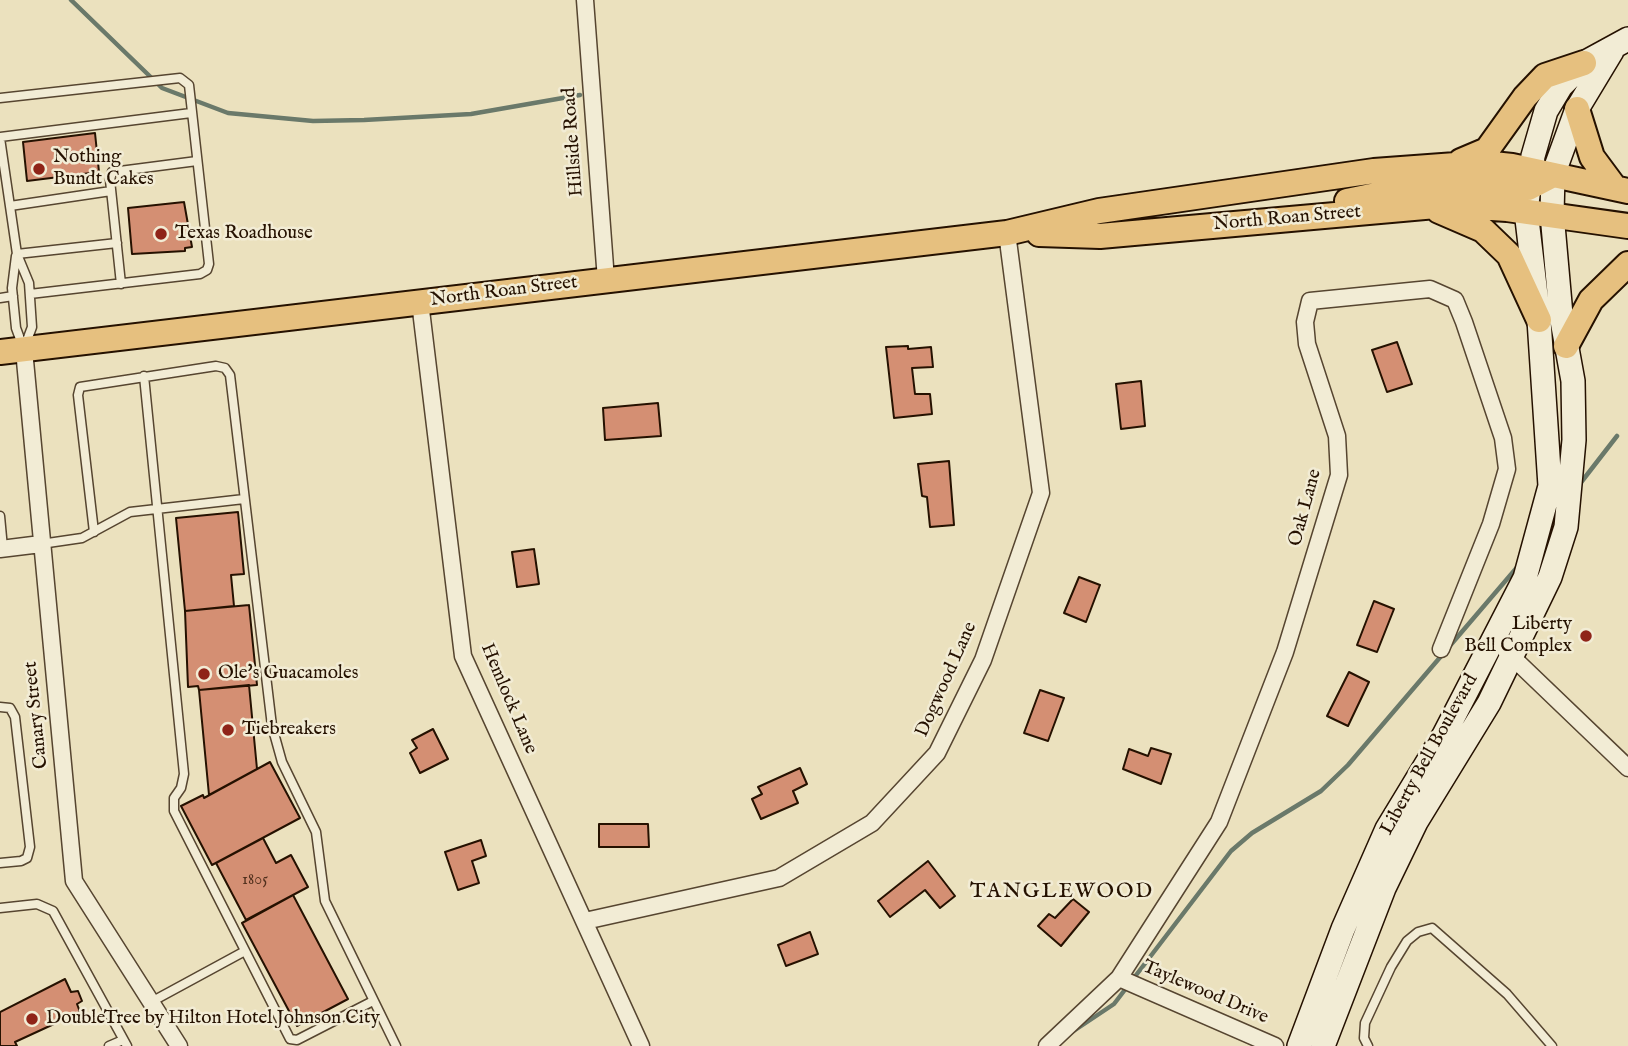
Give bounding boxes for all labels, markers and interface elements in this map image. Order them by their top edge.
street label: Hillside Road [559,87,589,197]
place label: Nothing Bundt Cakes [53,147,154,191]
marker: Nothing Bundt Cakes [31,161,47,177]
street label: North Roan Street [1212,201,1362,237]
place label: Texas Roadhouse [175,223,313,245]
marker: Texas Roadhouse [153,226,169,242]
street label: North Roan Street [429,272,579,312]
street label: Oak Lane [1285,467,1327,549]
place label: Liberty Bell Complex [1464,614,1572,658]
street label: Dogwood Lane [911,619,983,741]
marker: Liberty Bell Complex [1578,628,1594,644]
street label: Hemlock Lane [474,640,542,758]
street label: Canary Street [20,660,54,770]
place label: Ole's Guacamoles [218,663,358,685]
marker: Ole's Guacamoles [196,666,212,682]
street label: Liberty Bell Boulevard [1376,671,1484,839]
place label: Tiebreakers [242,719,336,741]
marker: Tiebreakers [220,722,236,738]
house number: 1805 [242,871,268,891]
district label: TANGLEWOOD [971,880,1153,906]
street label: Taylewood Drive [1139,956,1271,1030]
place label: DoubleTree by Hilton Hotel Johnson City [46,1008,380,1030]
marker: DoubleTree by Hilton Hotel Johnson City [24,1011,40,1027]

